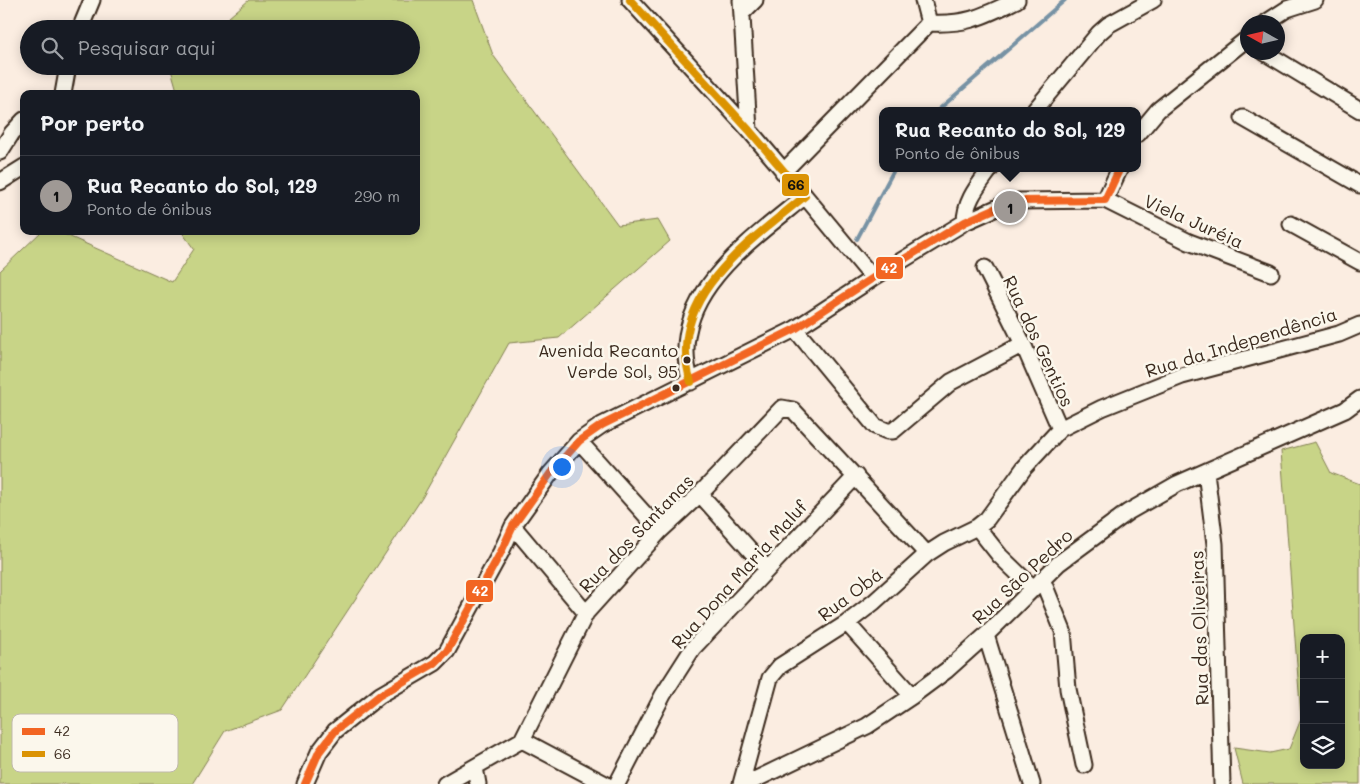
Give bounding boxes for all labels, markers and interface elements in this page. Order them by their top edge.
north arrow [1240,15,1285,60]
search box [20,20,420,75]
icon: search [38,34,66,62]
text: Pesquisar aqui [78,35,216,60]
popup [879,107,1141,172]
text: Por perto [40,109,144,136]
text: Rua Recanto do Sol, 129 [895,117,1125,142]
text: Ponto de ônibus [895,142,1020,163]
text: Rua Recanto do Sol, 129 [87,173,317,198]
line badge: 66 [781,173,810,197]
text: 66 [788,175,804,194]
text: 1 [52,185,60,206]
text: 290 m [354,185,400,206]
pin: 1 [994,188,1026,226]
street label: Viela Juréia [1141,188,1247,254]
text: Ponto de ônibus [87,198,212,219]
line badge: 42 [875,256,904,280]
text: 42 [881,258,898,277]
street label: Rua dos Gentios [998,271,1080,411]
street label: Rua da Independência [1142,301,1340,383]
place label: Avenida Recanto Verde Sol, 95 [538,339,678,382]
marker: Avenida Recanto Verde Sol, 95 [682,355,692,365]
unlabelled marker [671,383,681,393]
your location [549,454,575,480]
street label: Rua dos Santanas [573,469,699,597]
street label: Rua Dona Maria Maluf [666,494,813,654]
street label: Rua São Pedro [966,523,1078,629]
street label: Rua das Oliveiras [1184,550,1214,706]
street label: Rua Obá [813,562,887,626]
line badge: 42 [465,579,494,603]
text: 42 [472,581,489,600]
map controls [1300,634,1345,769]
button: + [1300,634,1345,679]
button: − [1300,679,1345,724]
legend [12,714,178,772]
text: 42 [54,721,70,740]
button: layers [1300,724,1345,769]
text: 66 [54,744,71,763]

